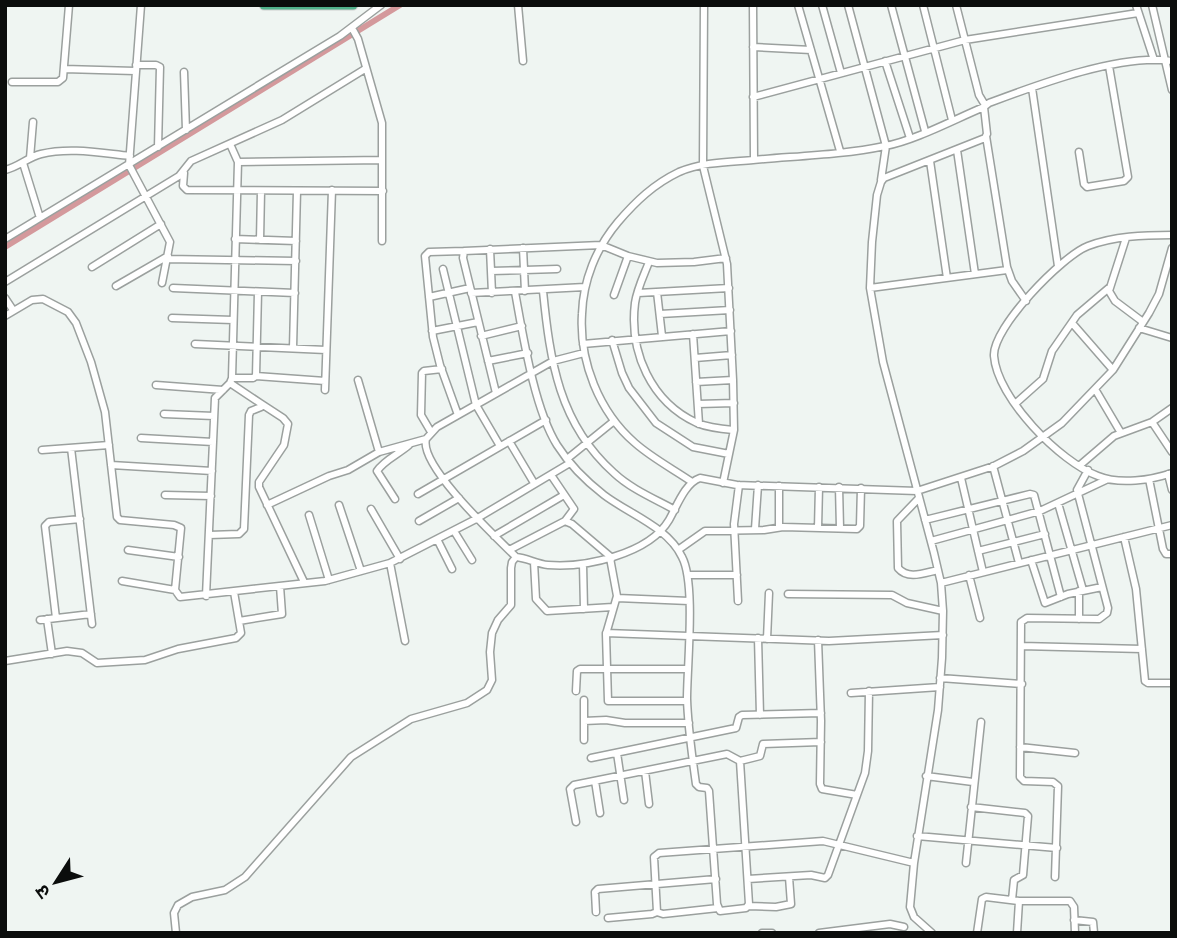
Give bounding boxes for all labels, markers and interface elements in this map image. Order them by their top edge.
north arrow [21,847,91,917]
text: उ [28,877,58,904]

